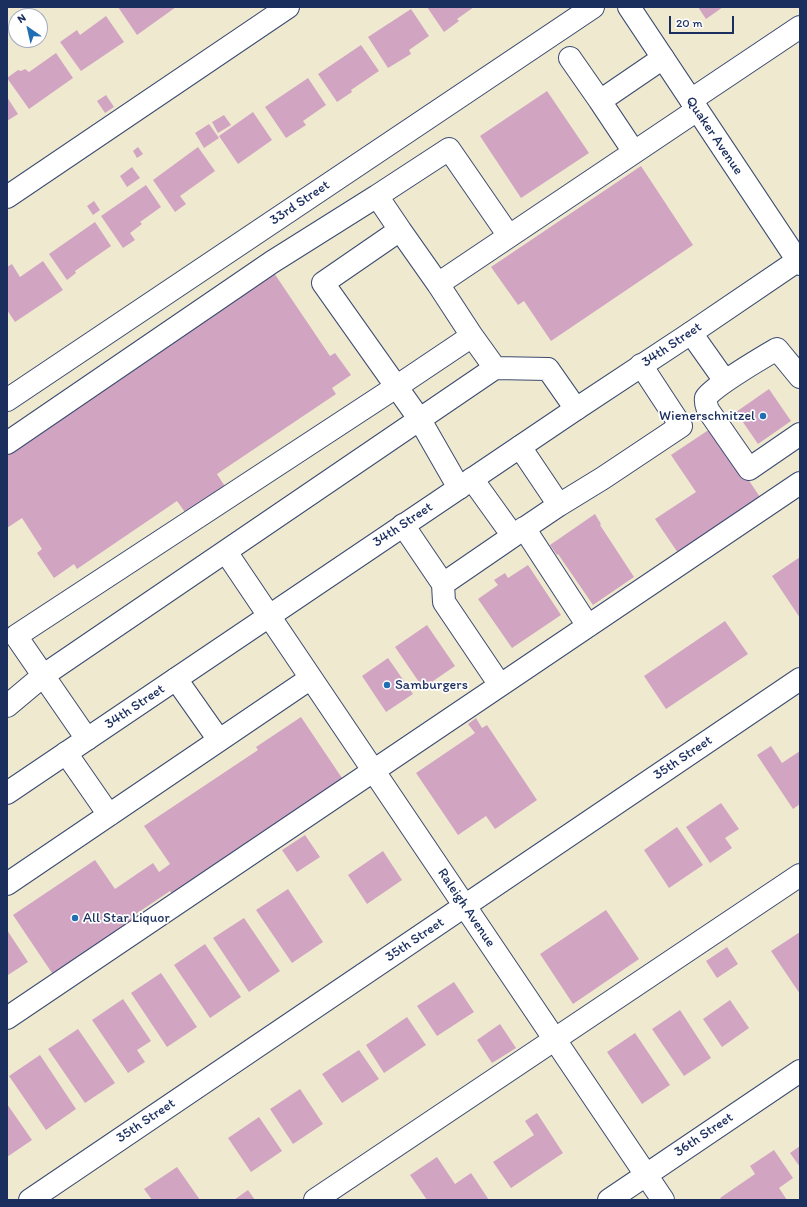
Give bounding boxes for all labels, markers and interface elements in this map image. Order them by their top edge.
north arrow [8,8,48,48]
scale bar [671,8,736,34]
text: N [15,11,28,26]
text: 20 m [676,16,703,30]
street label: Quaker Avenue [682,94,746,178]
street label: 33rd Street [267,177,333,229]
street label: 34th Street [639,319,705,371]
place label: Wienerschnitzel [659,408,755,424]
marker: Wienerschnitzel [758,411,768,421]
street label: 34th Street [370,499,436,551]
place label: Samburgers [395,677,468,693]
marker: Samburgers [382,680,392,690]
street label: 34th Street [102,681,168,733]
street label: 35th Street [650,732,716,784]
street label: Raleigh Avenue [433,865,499,951]
place label: All Star Liquor [83,910,170,926]
marker: All Star Liquor [70,913,80,923]
street label: 35th Street [382,914,448,966]
street label: 35th Street [113,1095,179,1147]
street label: 36th Street [671,1109,737,1161]

